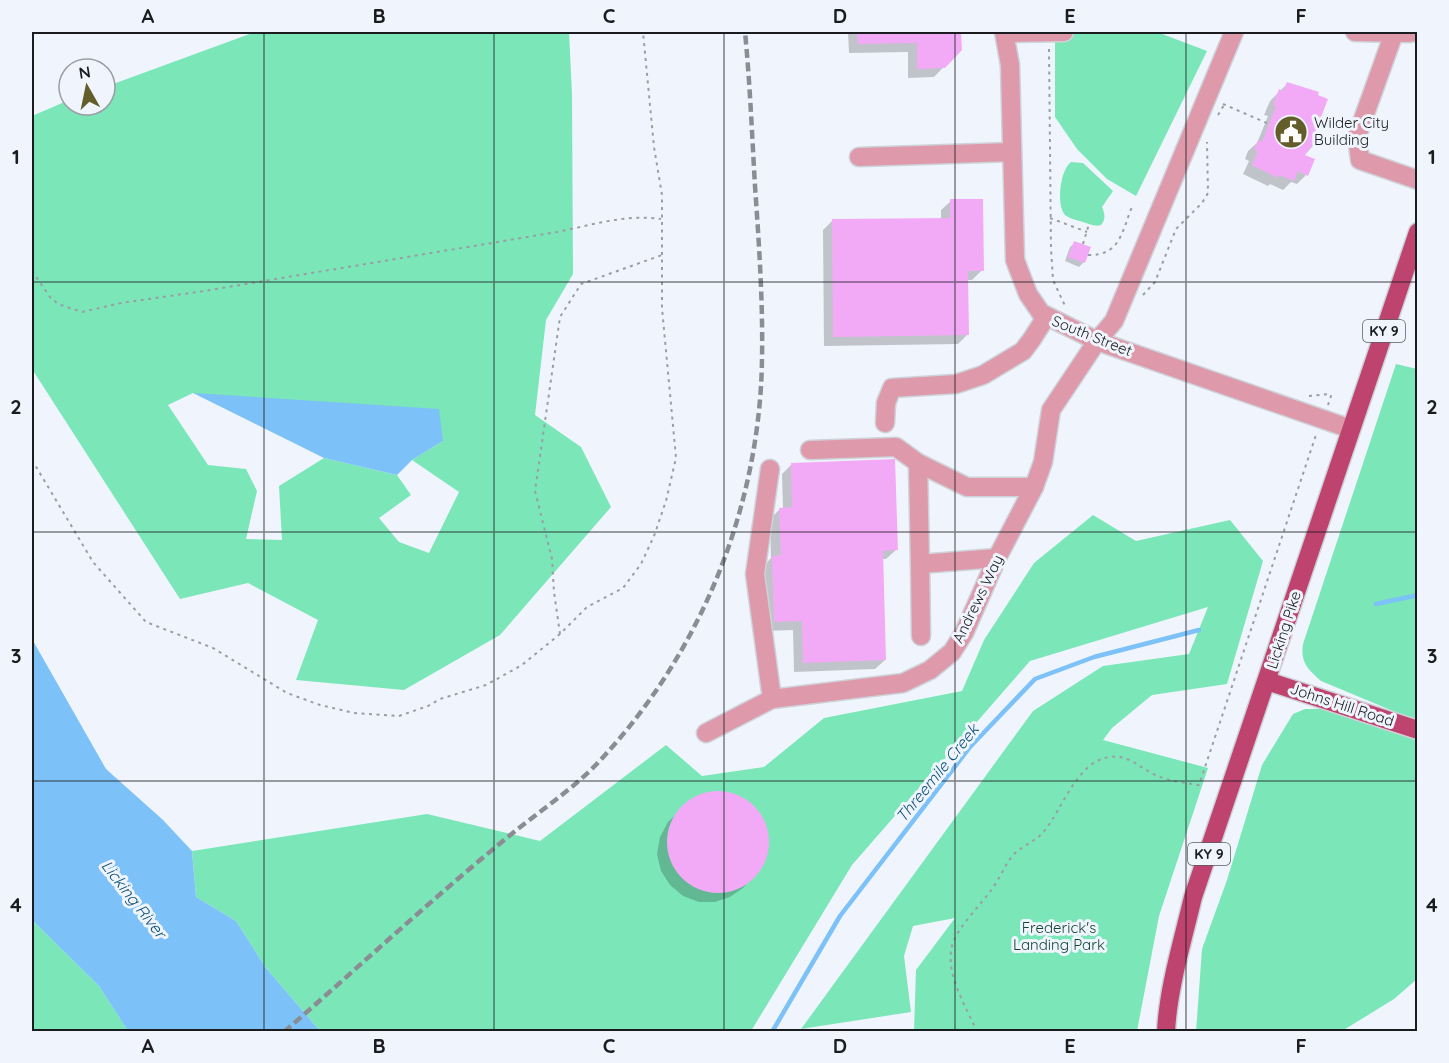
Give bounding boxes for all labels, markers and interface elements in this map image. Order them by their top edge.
text: A [142,3,155,28]
text: B [372,3,386,28]
text: C [603,3,616,28]
text: D [833,3,847,28]
text: E [1064,3,1076,28]
text: F [1295,3,1307,28]
north arrow [57,57,117,117]
text: N [77,61,92,83]
place label: Wilder City Building [1314,113,1389,149]
public building icon: Wilder City Building [1273,114,1309,150]
text: 1 [12,144,20,169]
text: 1 [1428,144,1436,169]
street label: South Street [1049,311,1135,360]
road number: KY 9 [1363,320,1405,342]
text: 2 [10,394,22,419]
text: 2 [1426,394,1438,419]
street label: Andrews Way [948,552,1007,646]
street label: Licking Pike [1262,589,1305,671]
text: 3 [11,643,21,668]
text: 3 [1427,643,1437,668]
street label: Johns Hill Road [1288,679,1397,730]
water label: Threemile Creek [891,719,984,826]
road number: KY 9 [1188,843,1230,865]
water label: Licking River [97,856,172,943]
text: 4 [10,892,22,917]
text: 4 [1426,892,1438,917]
park label: Frederick's Landing Park [1013,918,1105,954]
text: A [142,1033,155,1058]
text: B [372,1033,386,1058]
text: C [603,1033,616,1058]
text: D [833,1033,847,1058]
text: E [1064,1033,1076,1058]
text: F [1295,1033,1307,1058]

